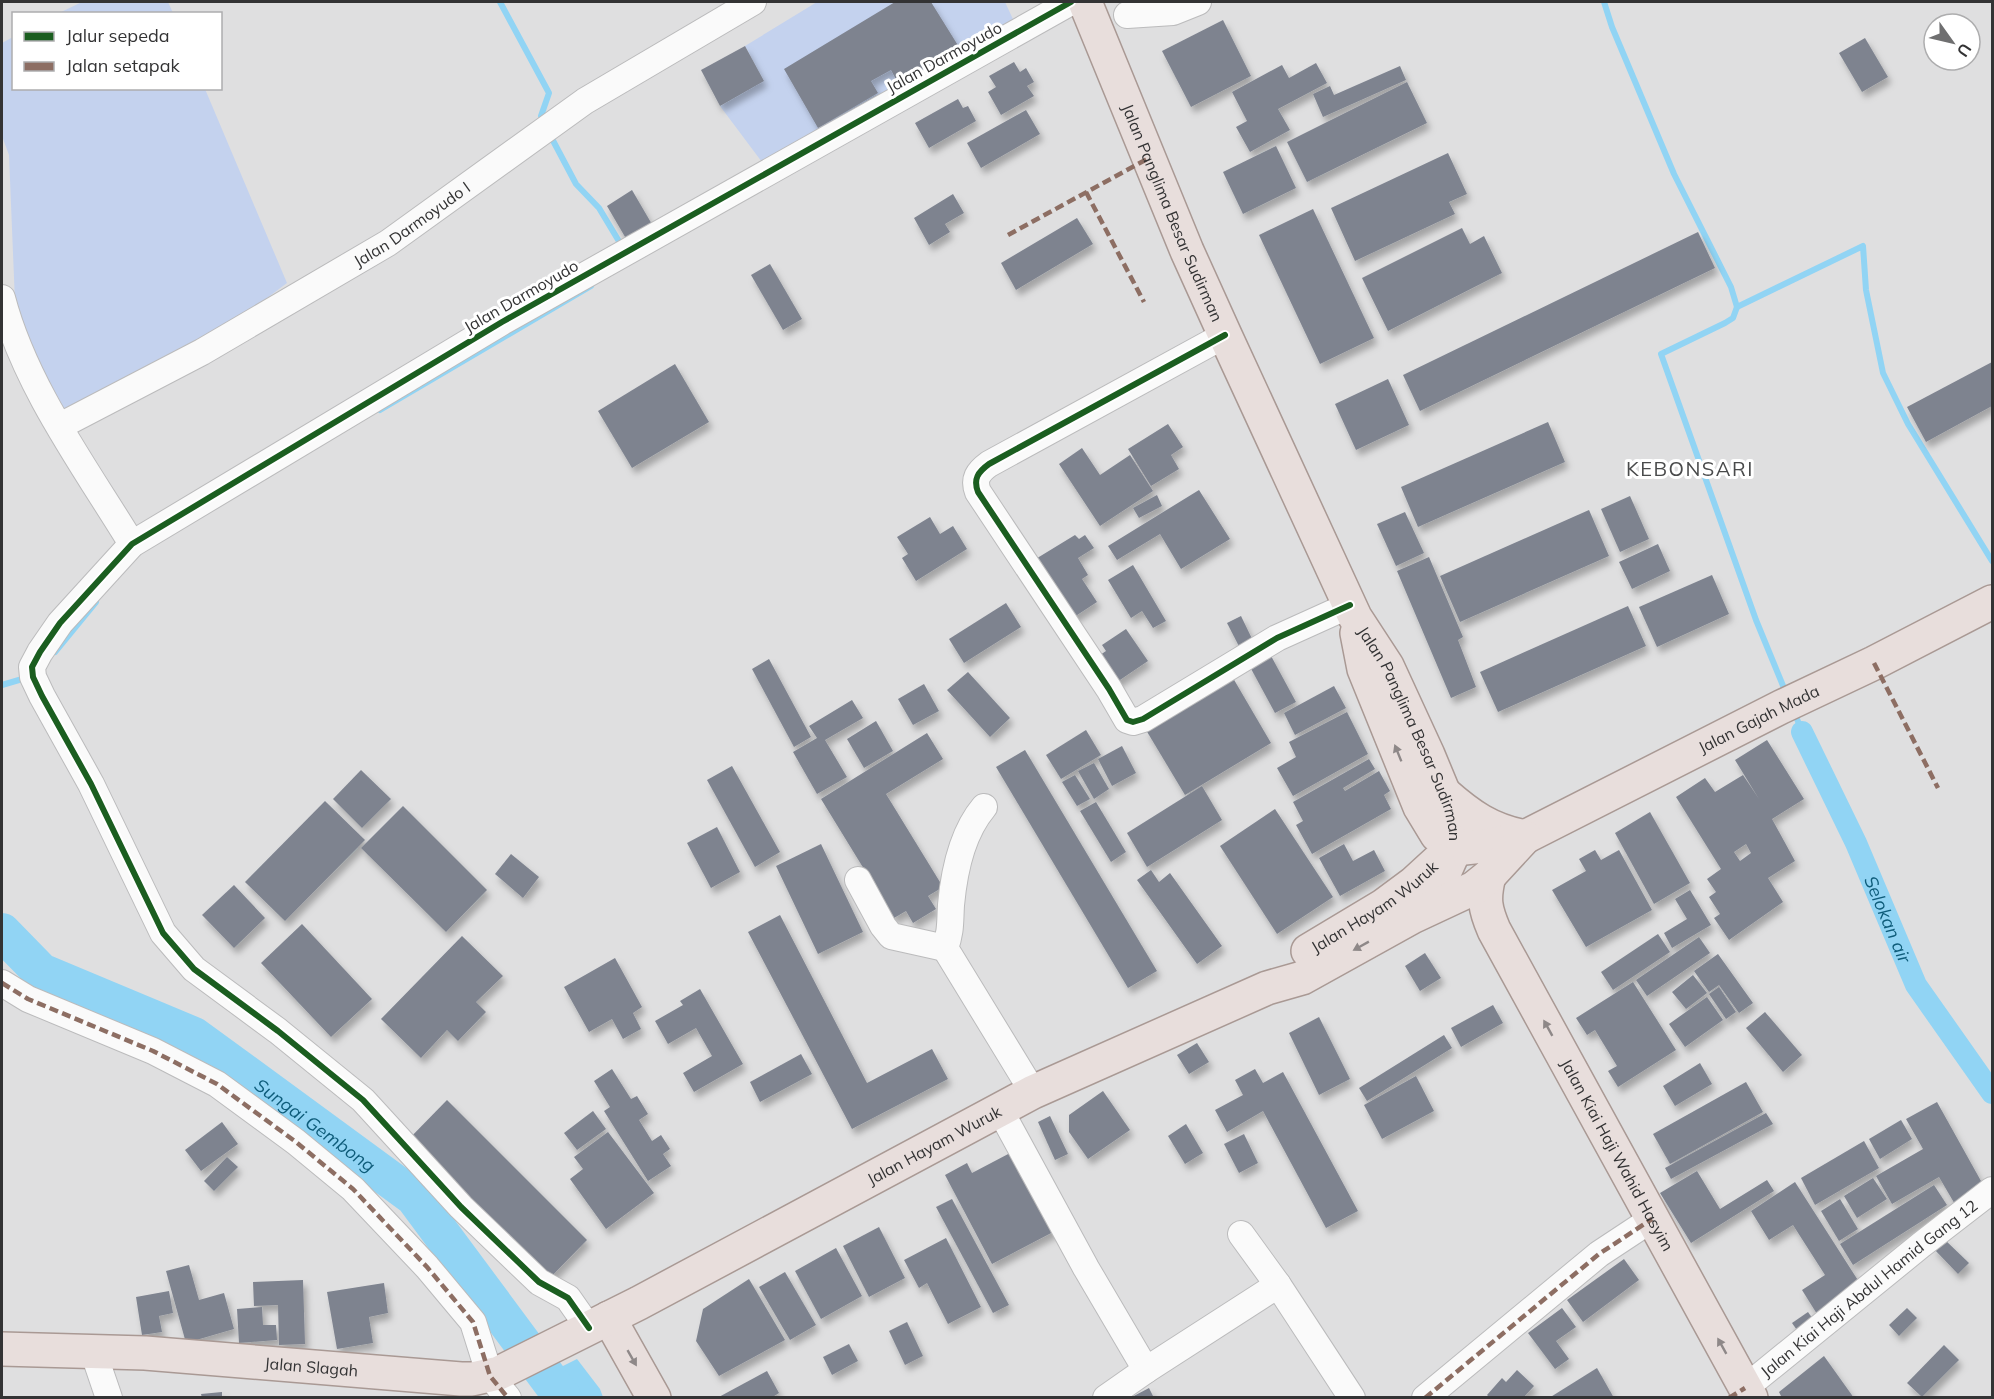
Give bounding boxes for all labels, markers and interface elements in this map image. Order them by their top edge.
legend [12,12,222,90]
north arrow [1922,12,1982,72]
street label: Jalan Darmoyudo [883,17,1005,97]
text: Jalur sepeda [66,24,170,47]
text: U [1953,40,1976,61]
text: Jalan setapak [66,54,180,77]
street label: Jalan Panglima Besar Sudirman [1118,101,1228,325]
street label: Jalan Darmoyudo I [350,177,474,271]
street label: Jalan Darmoyudo [460,255,582,337]
district label: KEBONSARI [1626,456,1754,481]
street label: Jalan Panglima Besar Sudirman [1354,622,1465,841]
street label: Jalan Gajah Mada [1695,680,1822,757]
one-way arrow [1393,744,1402,762]
street label: Jalan Hayam Wuruk [1307,856,1442,957]
water label: Selokan air [1860,872,1917,967]
one-way arrow [1352,941,1369,951]
one-way arrow [1543,1019,1553,1036]
street label: Jalan Kiai Haji Wahid Hasyim [1557,1055,1678,1254]
water label: Sungai Gembong [250,1073,380,1177]
street label: Jalan Hayam Wuruk [863,1101,1005,1189]
street label: Jalan Kiai Haji Abdul Hamid Gang 12 [1756,1195,1981,1381]
one-way arrow [1717,1338,1727,1355]
one-way arrow [627,1350,637,1367]
street label: Jalan Slagah [264,1353,359,1381]

